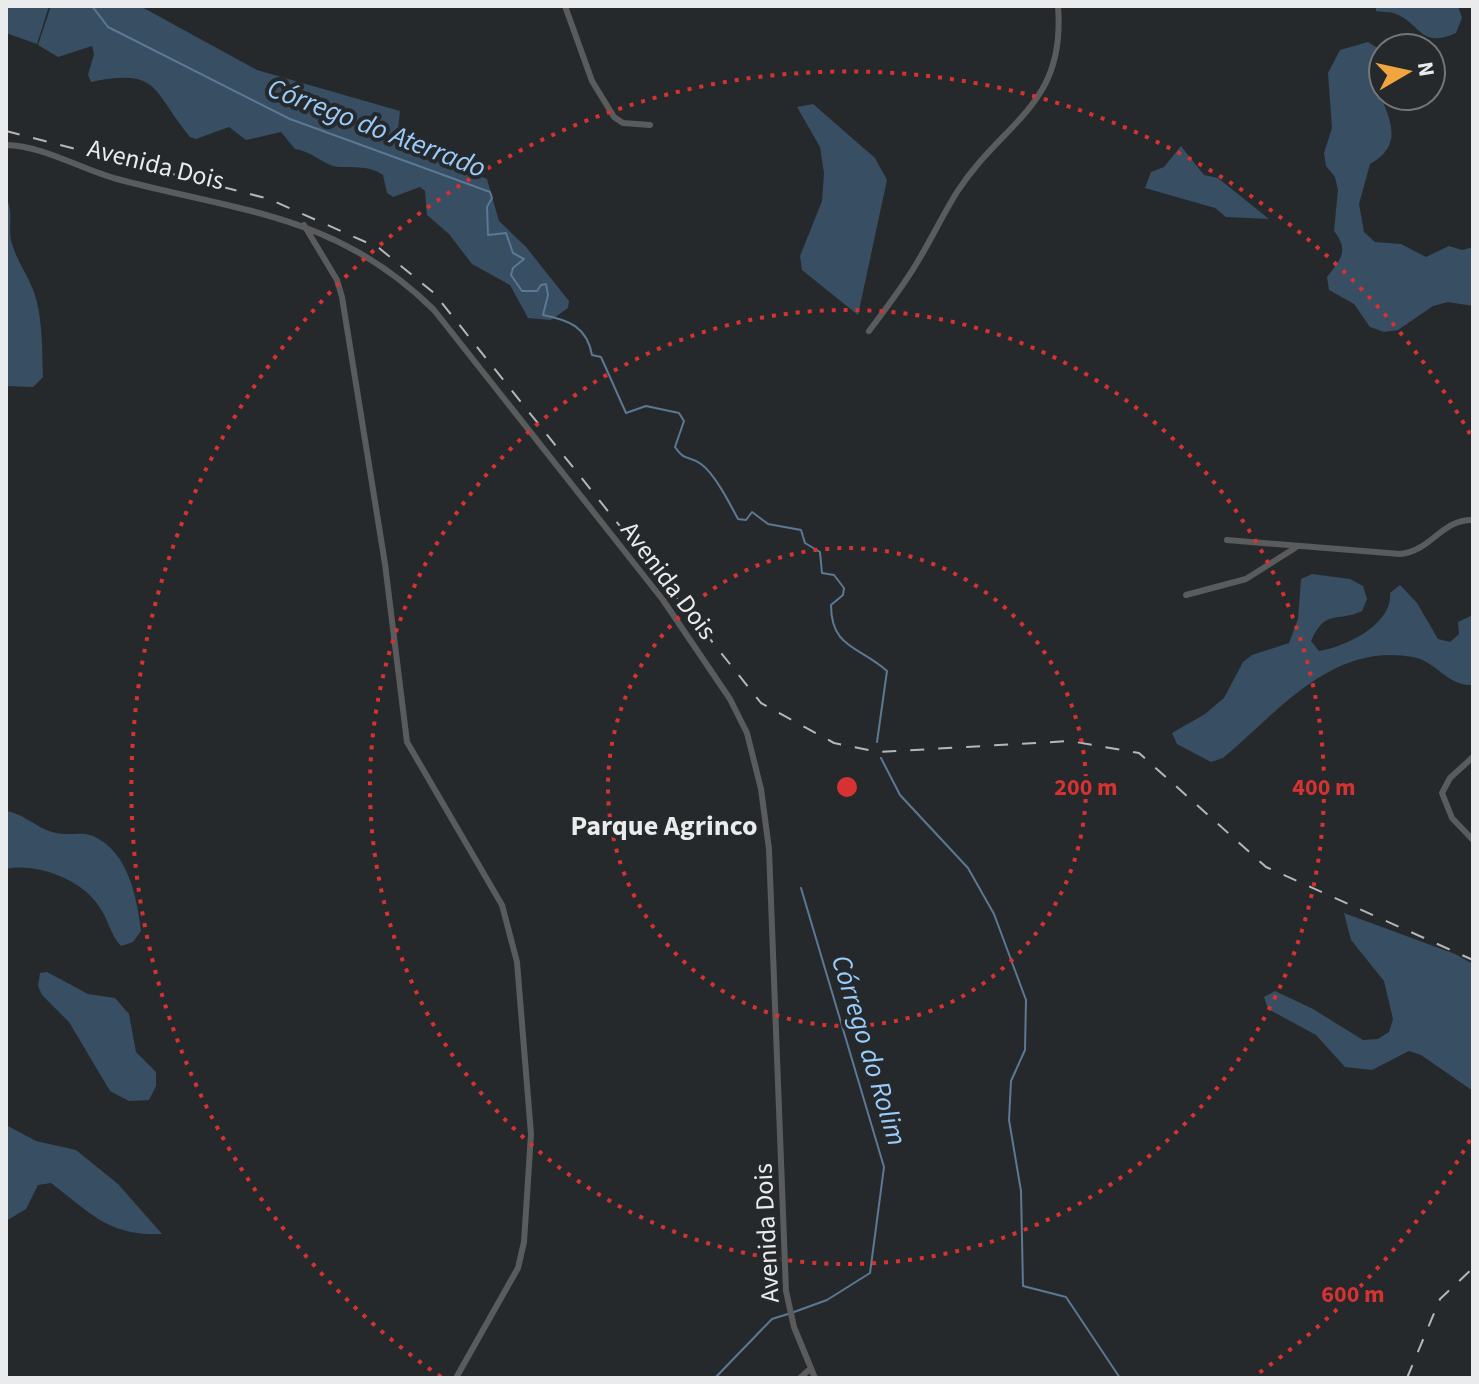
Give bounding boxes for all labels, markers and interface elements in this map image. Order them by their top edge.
north arrow [1367,32,1447,112]
text: N [1409,59,1443,79]
water label: Córrego do Aterrado [262,68,492,188]
street label: Avenida Dois [84,130,228,199]
street label: Avenida Dois [612,513,725,647]
text: 200 m [1054,770,1118,805]
text: 400 m [1292,770,1356,805]
centre of rings [833,773,861,801]
district label: Parque Agrinco [570,806,758,846]
water label: Córrego do Rolim [821,950,917,1151]
street label: Avenida Dois [744,1162,789,1304]
text: 600 m [1321,1277,1385,1312]

